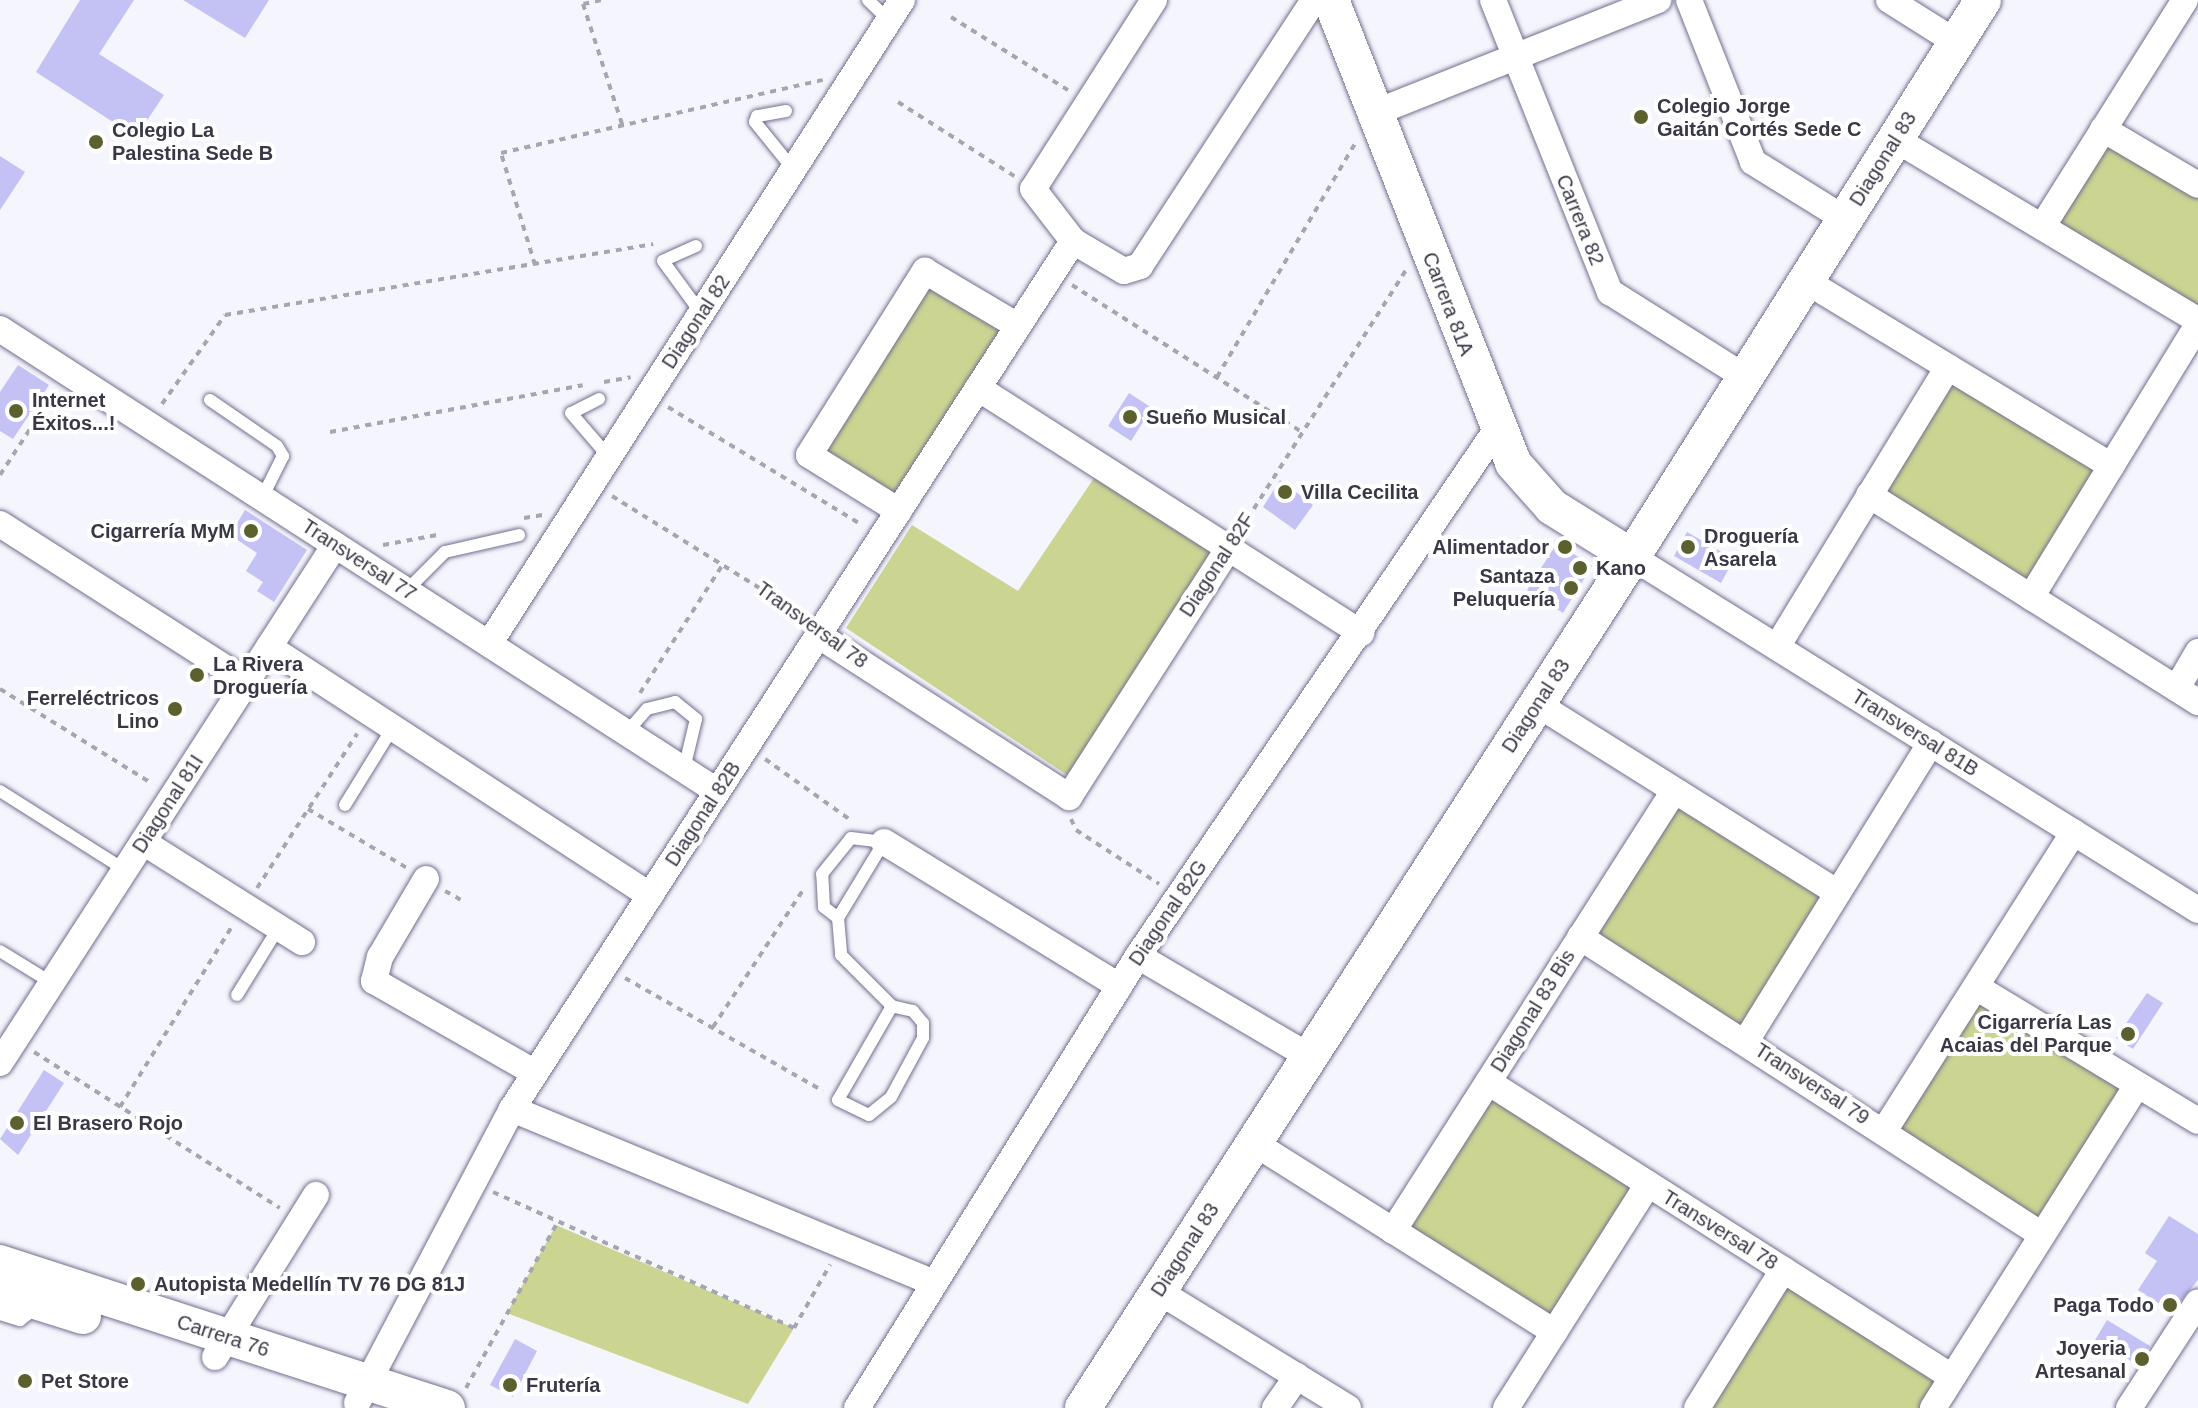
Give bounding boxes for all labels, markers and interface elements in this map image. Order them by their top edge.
place label: Colegio Jorge Gaitán Cortés Sede C [1657,94,1862,141]
street label: Diagonal 83 [1845,107,1921,211]
marker: Colegio Jorge Gaitán Cortés Sede C [1632,108,1650,126]
place label: Colegio La Palestina Sede B [112,118,273,165]
marker: Colegio La Palestina Sede B [87,133,105,151]
street label: Carrera 82 [1551,171,1609,269]
street label: Carrera 81A [1417,249,1479,359]
street label: Diagonal 82 [657,271,735,373]
place label: Internet Éxitos...! [32,388,115,435]
marker: Internet Éxitos...! [7,402,25,420]
place label: Sueño Musical [1146,405,1286,429]
marker: Sueño Musical [1121,408,1139,426]
place label: Villa Cecilita [1301,480,1418,504]
marker: Villa Cecilita [1276,483,1294,501]
street label: Diagonal 82F [1175,509,1259,621]
street label: Transversal 77 [297,514,421,606]
place label: Cigarrería MyM [91,519,235,543]
marker: Cigarrería MyM [242,522,260,540]
place label: Droguería Asarela [1704,524,1798,571]
place label: Alimentador [1432,535,1549,559]
marker: Alimentador [1556,538,1574,556]
marker: Droguería Asarela [1679,538,1697,556]
place label: Kano [1596,556,1646,580]
marker: Kano [1571,559,1589,577]
place label: Santaza Peluquería [1453,564,1555,611]
street label: Transversal 78 [752,577,872,673]
marker: Santaza Peluquería [1562,579,1580,597]
place label: La Rivera Droguería [213,652,307,699]
street label: Diagonal 83 [1497,655,1575,757]
marker: La Rivera Droguería [188,666,206,684]
street label: Transversal 81B [1847,684,1983,782]
place label: Ferreléctricos Lino [27,686,159,733]
marker: Ferreléctricos Lino [166,700,184,718]
street label: Diagonal 81I [127,750,209,858]
street label: Diagonal 82B [660,757,746,871]
street label: Diagonal 82G [1124,856,1212,970]
street label: Diagonal 83 Bis [1486,945,1580,1077]
place label: Cigarrería Las Acaias del Parque [1940,1010,2112,1057]
marker: Cigarrería Las Acaias del Parque [2119,1025,2137,1043]
street label: Transversal 79 [1750,1038,1874,1130]
place label: El Brasero Rojo [33,1111,183,1135]
marker: El Brasero Rojo [8,1114,26,1132]
street label: Transversal 78 [1658,1185,1782,1275]
street label: Diagonal 83 [1146,1199,1224,1301]
place label: Autopista Medellín TV 76 DG 81J [154,1272,465,1296]
marker: Autopista Medellín TV 76 DG 81J [129,1275,147,1293]
place label: Paga Todo [2053,1293,2154,1317]
marker: Paga Todo [2161,1296,2179,1314]
street label: Carrera 76 [174,1310,272,1362]
place label: Joyeria Artesanal [2035,1336,2126,1383]
marker: Joyeria Artesanal [2133,1350,2151,1368]
place label: Pet Store [41,1369,129,1393]
marker: Pet Store [16,1372,34,1390]
place label: Frutería [526,1373,600,1397]
marker: Frutería [501,1376,519,1394]

